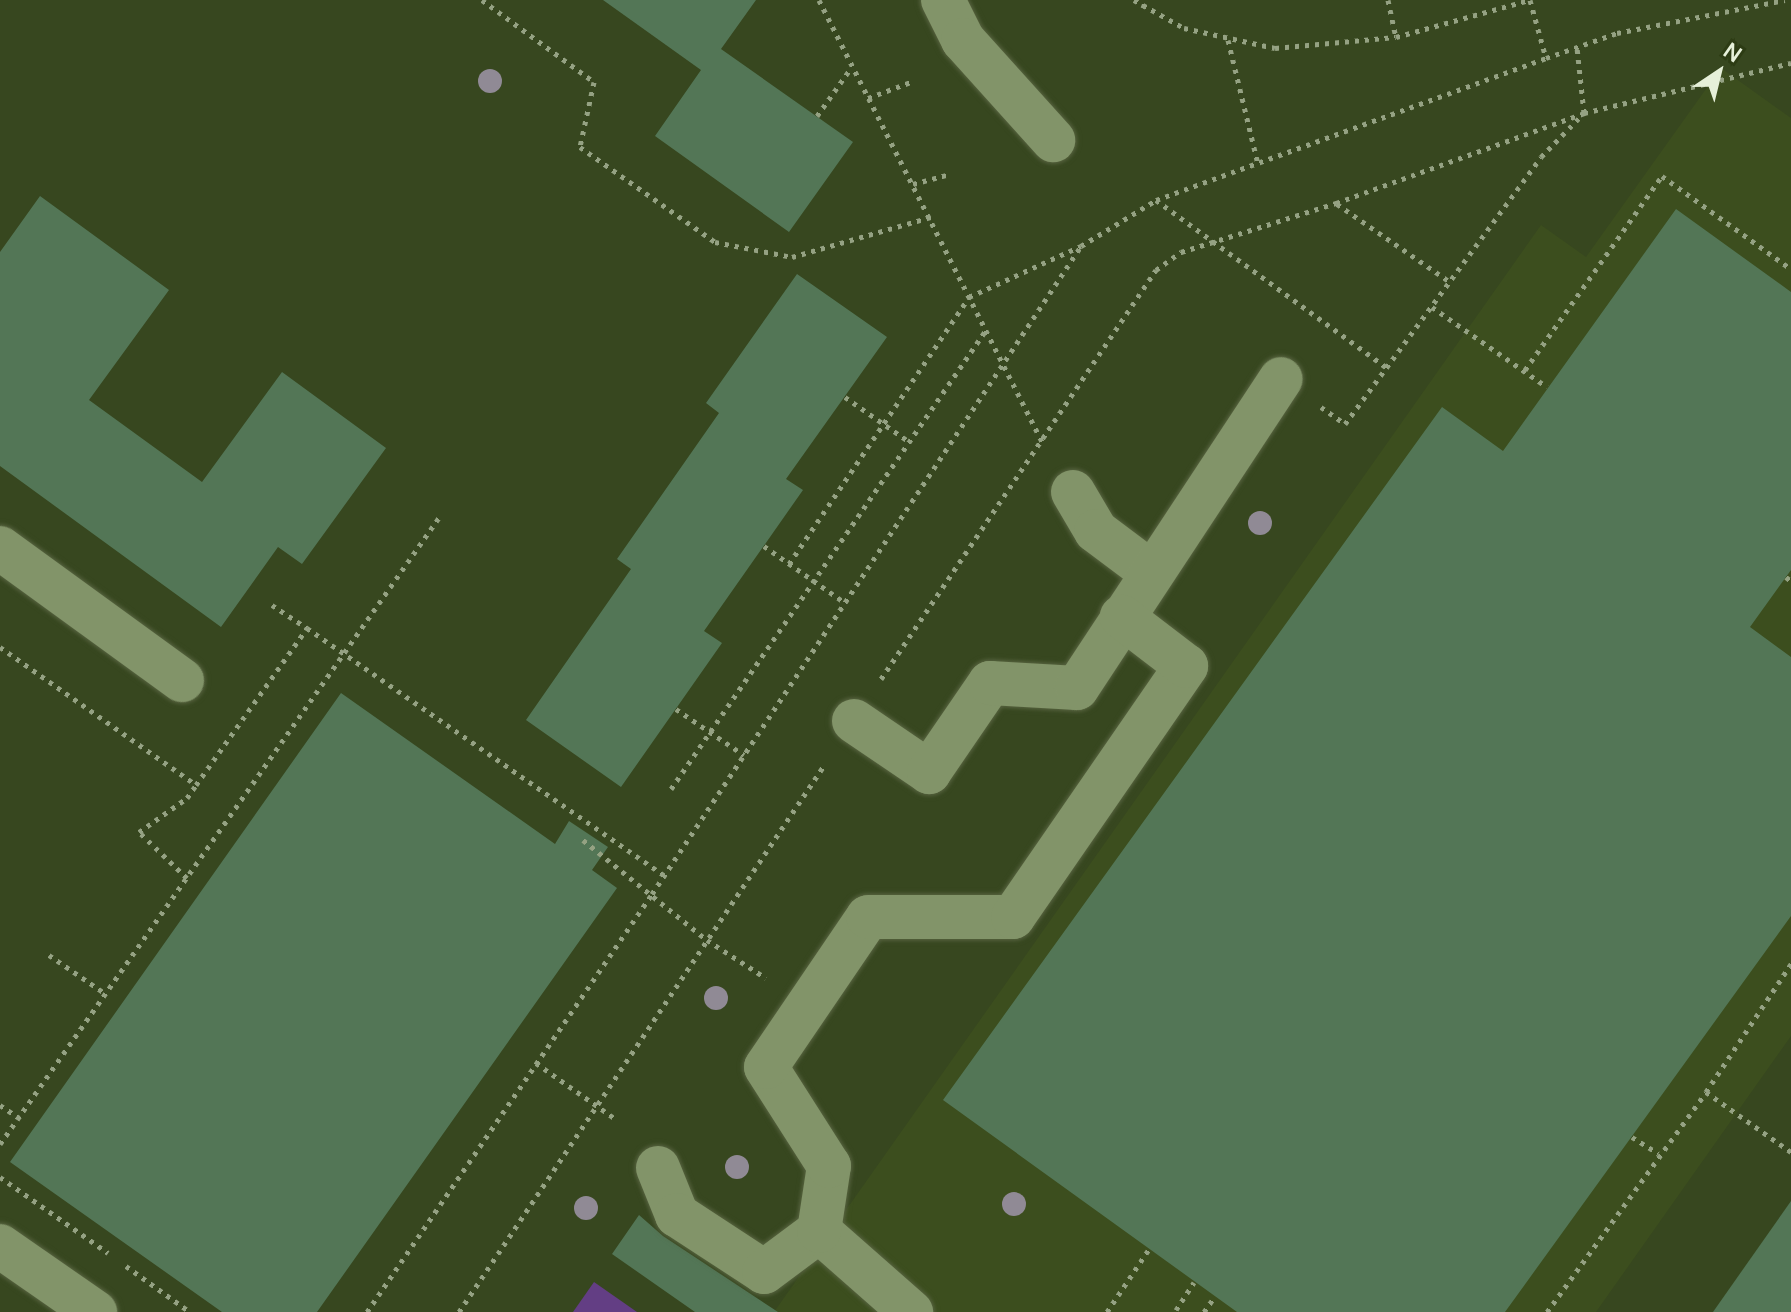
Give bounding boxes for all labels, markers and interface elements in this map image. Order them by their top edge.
north arrow [1679,32,1759,112]
text: N [1718,36,1748,69]

